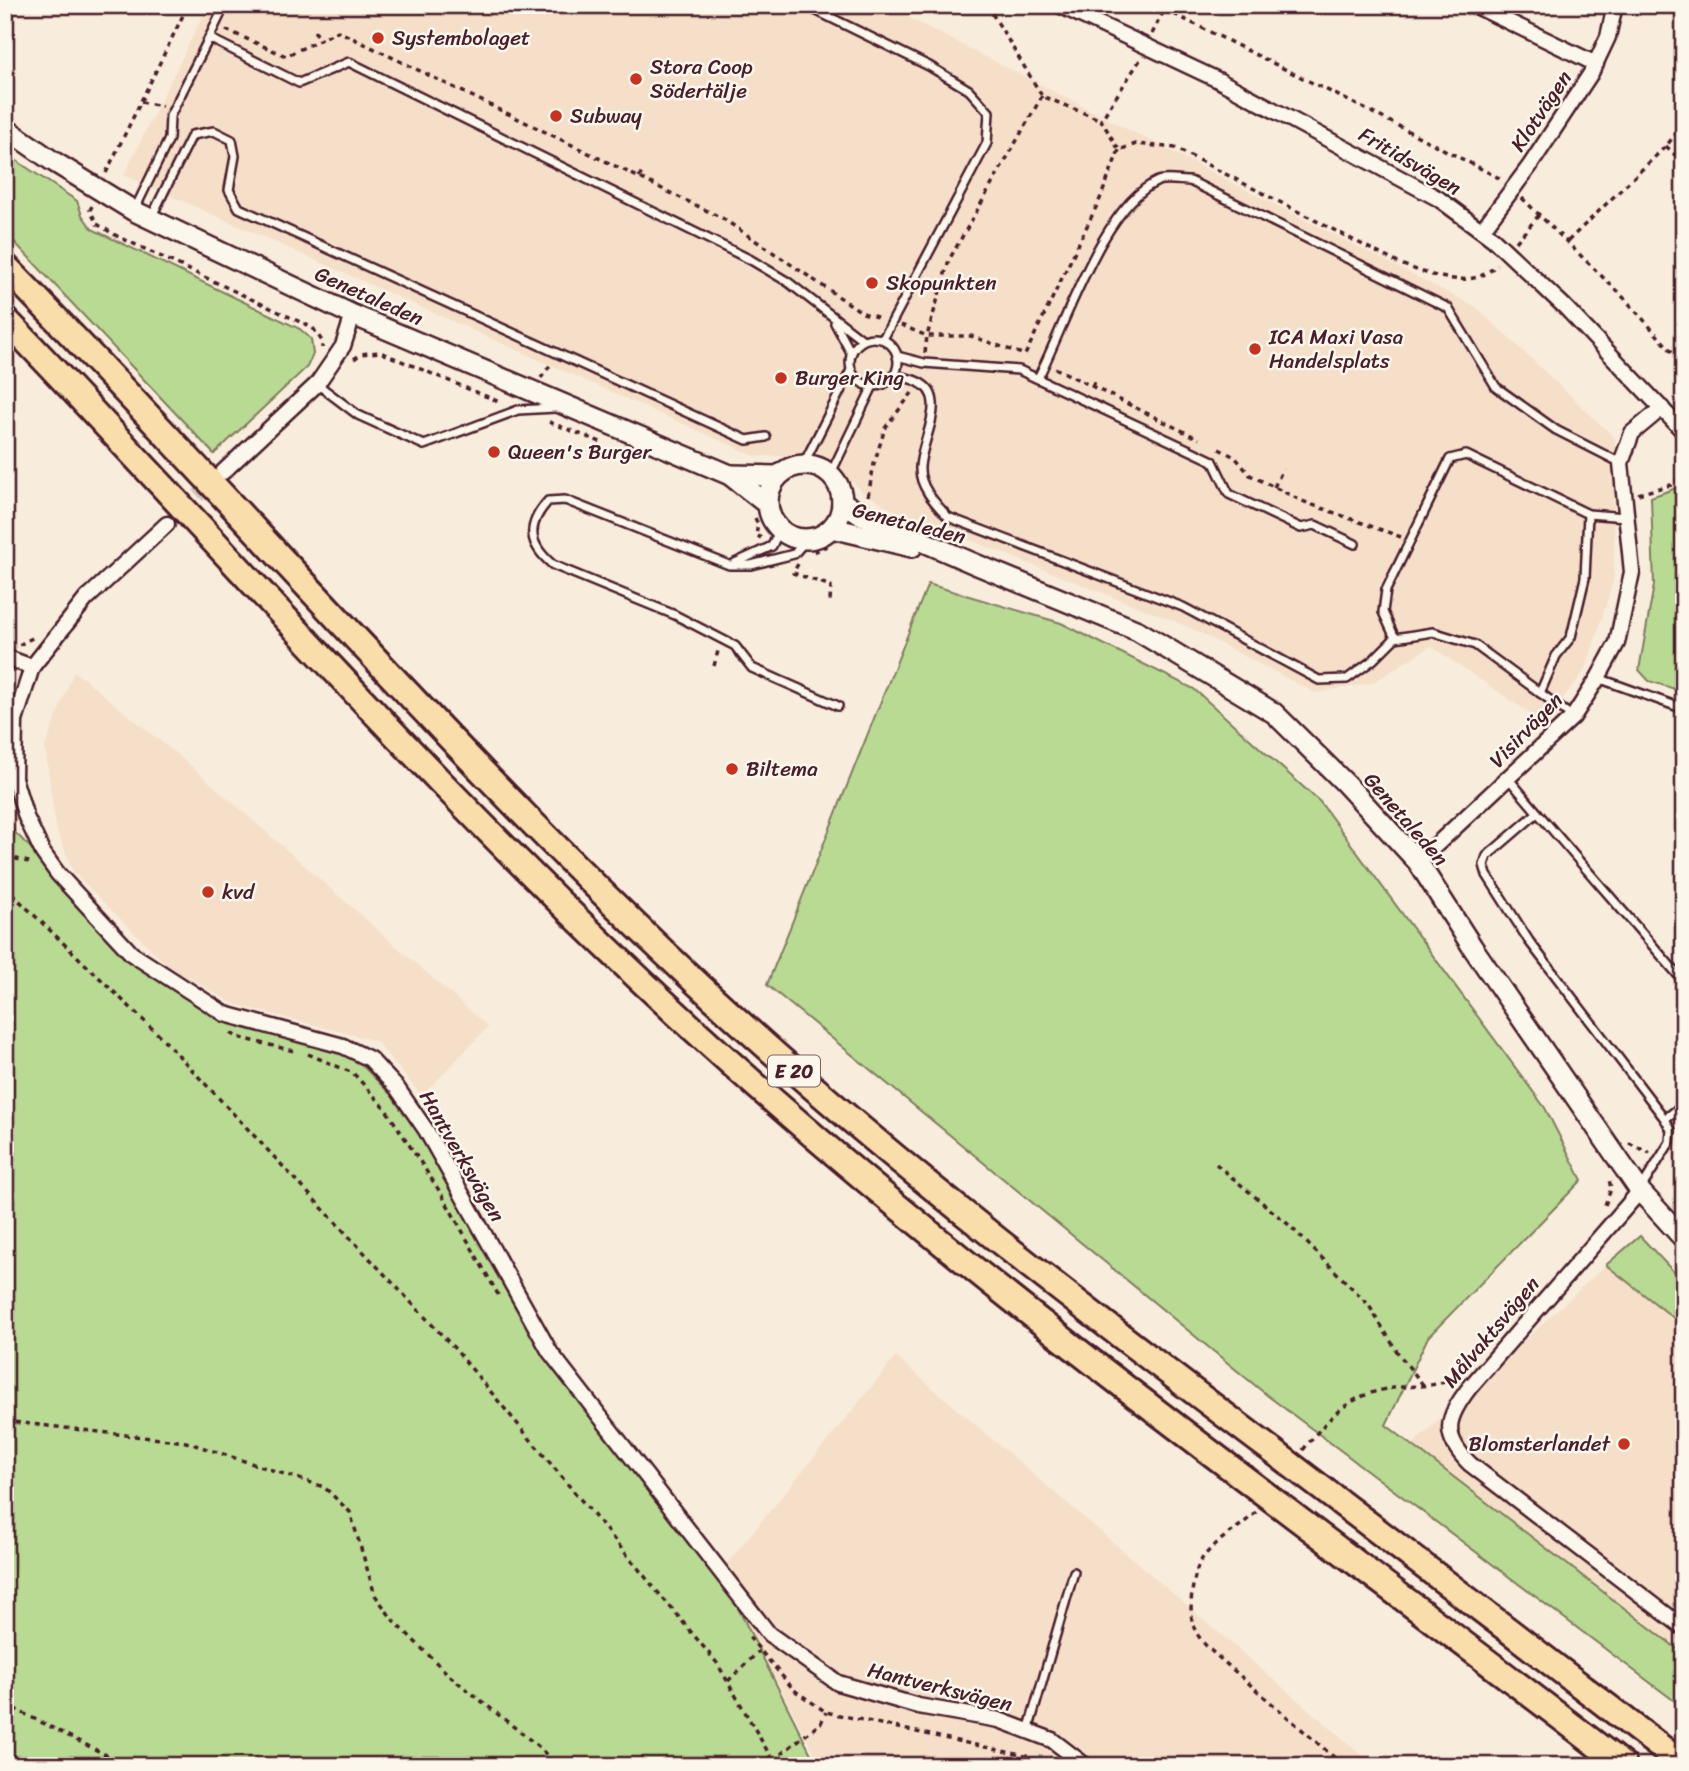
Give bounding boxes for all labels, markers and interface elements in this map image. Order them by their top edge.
place label: Systembolaget [392,19,530,57]
marker: Systembolaget [370,30,386,46]
place label: Stora Coop Södertälje [650,48,753,110]
street label: Klotvägen [1500,62,1582,160]
marker: Stora Coop Södertälje [628,71,644,87]
place label: Subway [570,97,642,135]
marker: Subway [548,108,564,124]
street label: Fritidsvägen [1351,116,1469,206]
street label: Genetaleden [308,255,430,337]
place label: Skopunkten [886,264,997,302]
marker: Skopunkten [864,275,880,291]
place label: ICA Maxi Vasa Handelsplats [1268,318,1404,380]
marker: ICA Maxi Vasa Handelsplats [1247,341,1263,357]
place label: Burger King [795,359,904,397]
marker: Burger King [773,370,789,386]
place label: Queen's Burger [508,433,653,471]
marker: Queen's Burger [486,444,502,460]
street label: Genetaleden [848,491,970,555]
street label: Visirvägen [1479,683,1573,777]
place label: Biltema [746,750,818,788]
marker: Biltema [724,761,740,777]
street label: Genetaleden [1354,763,1458,875]
place label: kvd [222,873,256,911]
marker: kvd [200,884,216,900]
road number: E 20 [768,1056,820,1086]
street label: Hantverksvägen [409,1082,515,1230]
street label: Målvaktsvägen [1432,1267,1550,1397]
place label: Blomsterlandet [1469,1425,1612,1463]
marker: Blomsterlandet [1616,1436,1632,1452]
street label: Hantverksvägen [864,1651,1016,1723]

